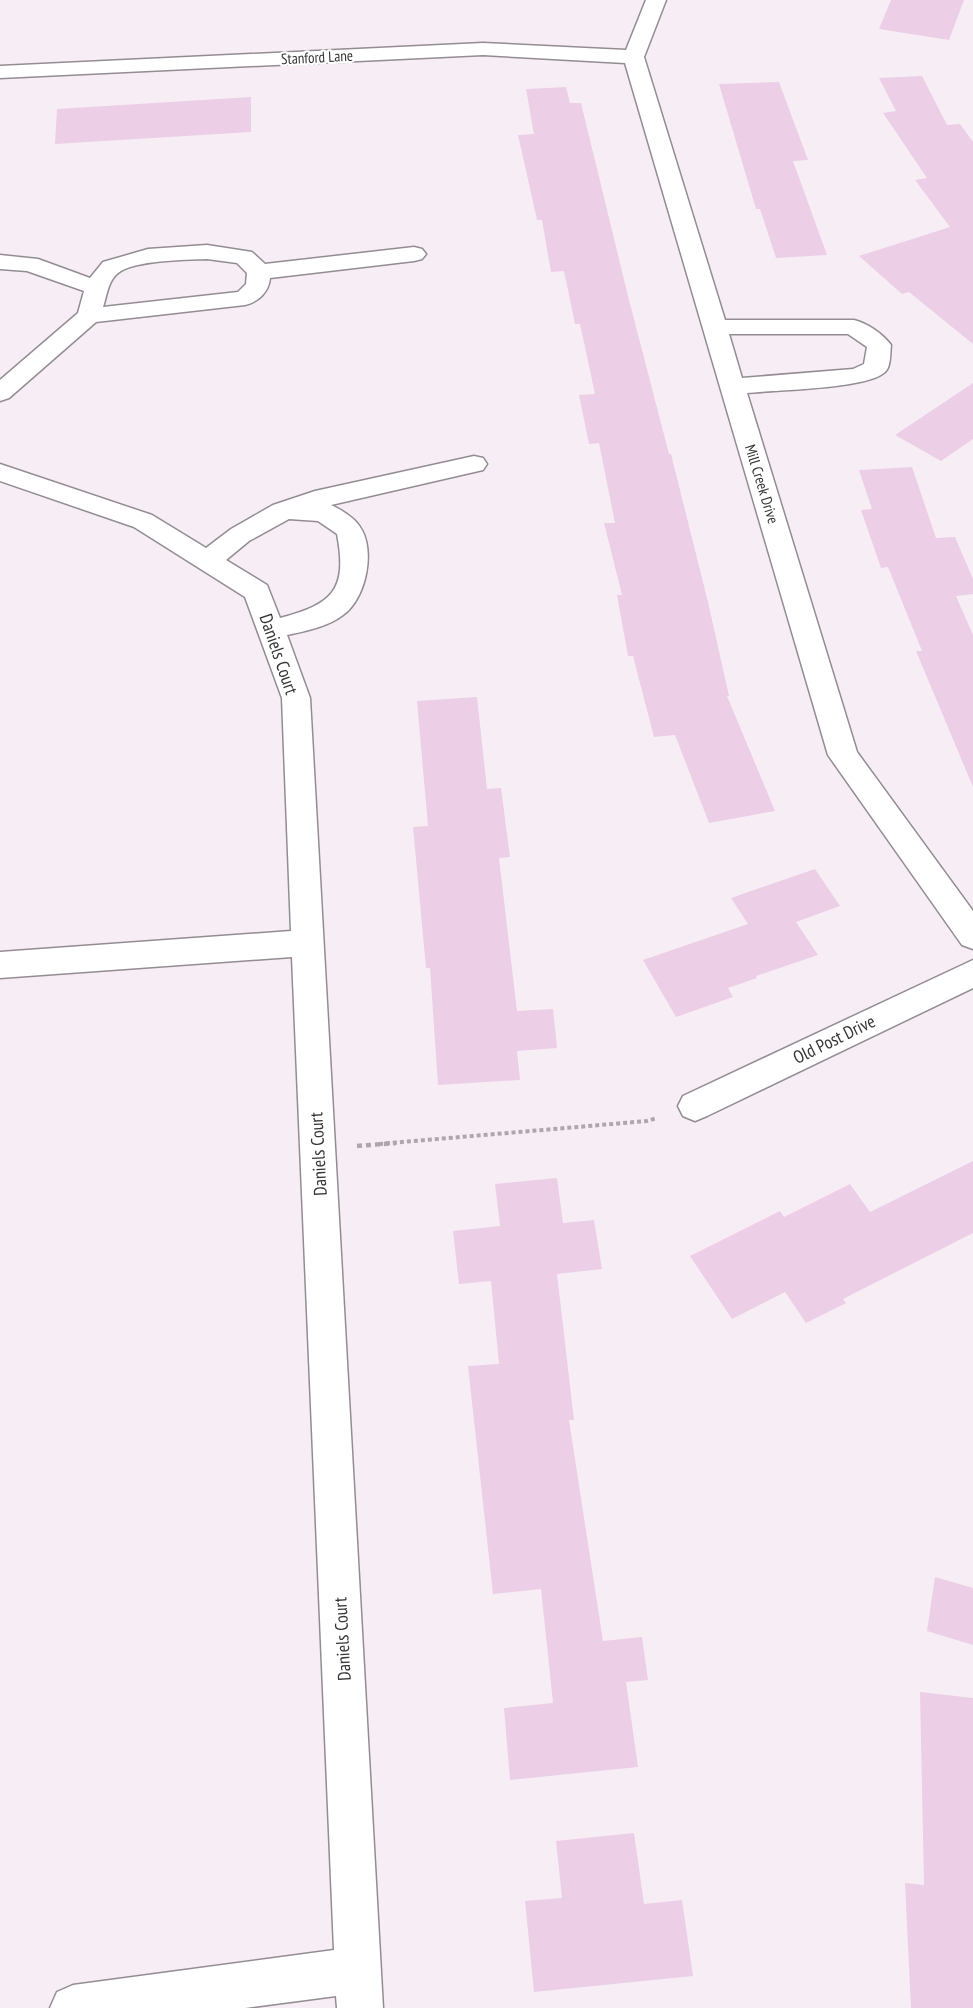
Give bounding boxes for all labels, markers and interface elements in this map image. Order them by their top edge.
street label: Stanford Lane [281,46,353,68]
street label: Mill Creek Drive [741,442,783,526]
street label: Daniels Court [255,611,304,697]
street label: Old Post Drive [789,1009,879,1069]
street label: Daniels Court [304,1112,332,1196]
street label: Daniels Court [328,1597,356,1681]

